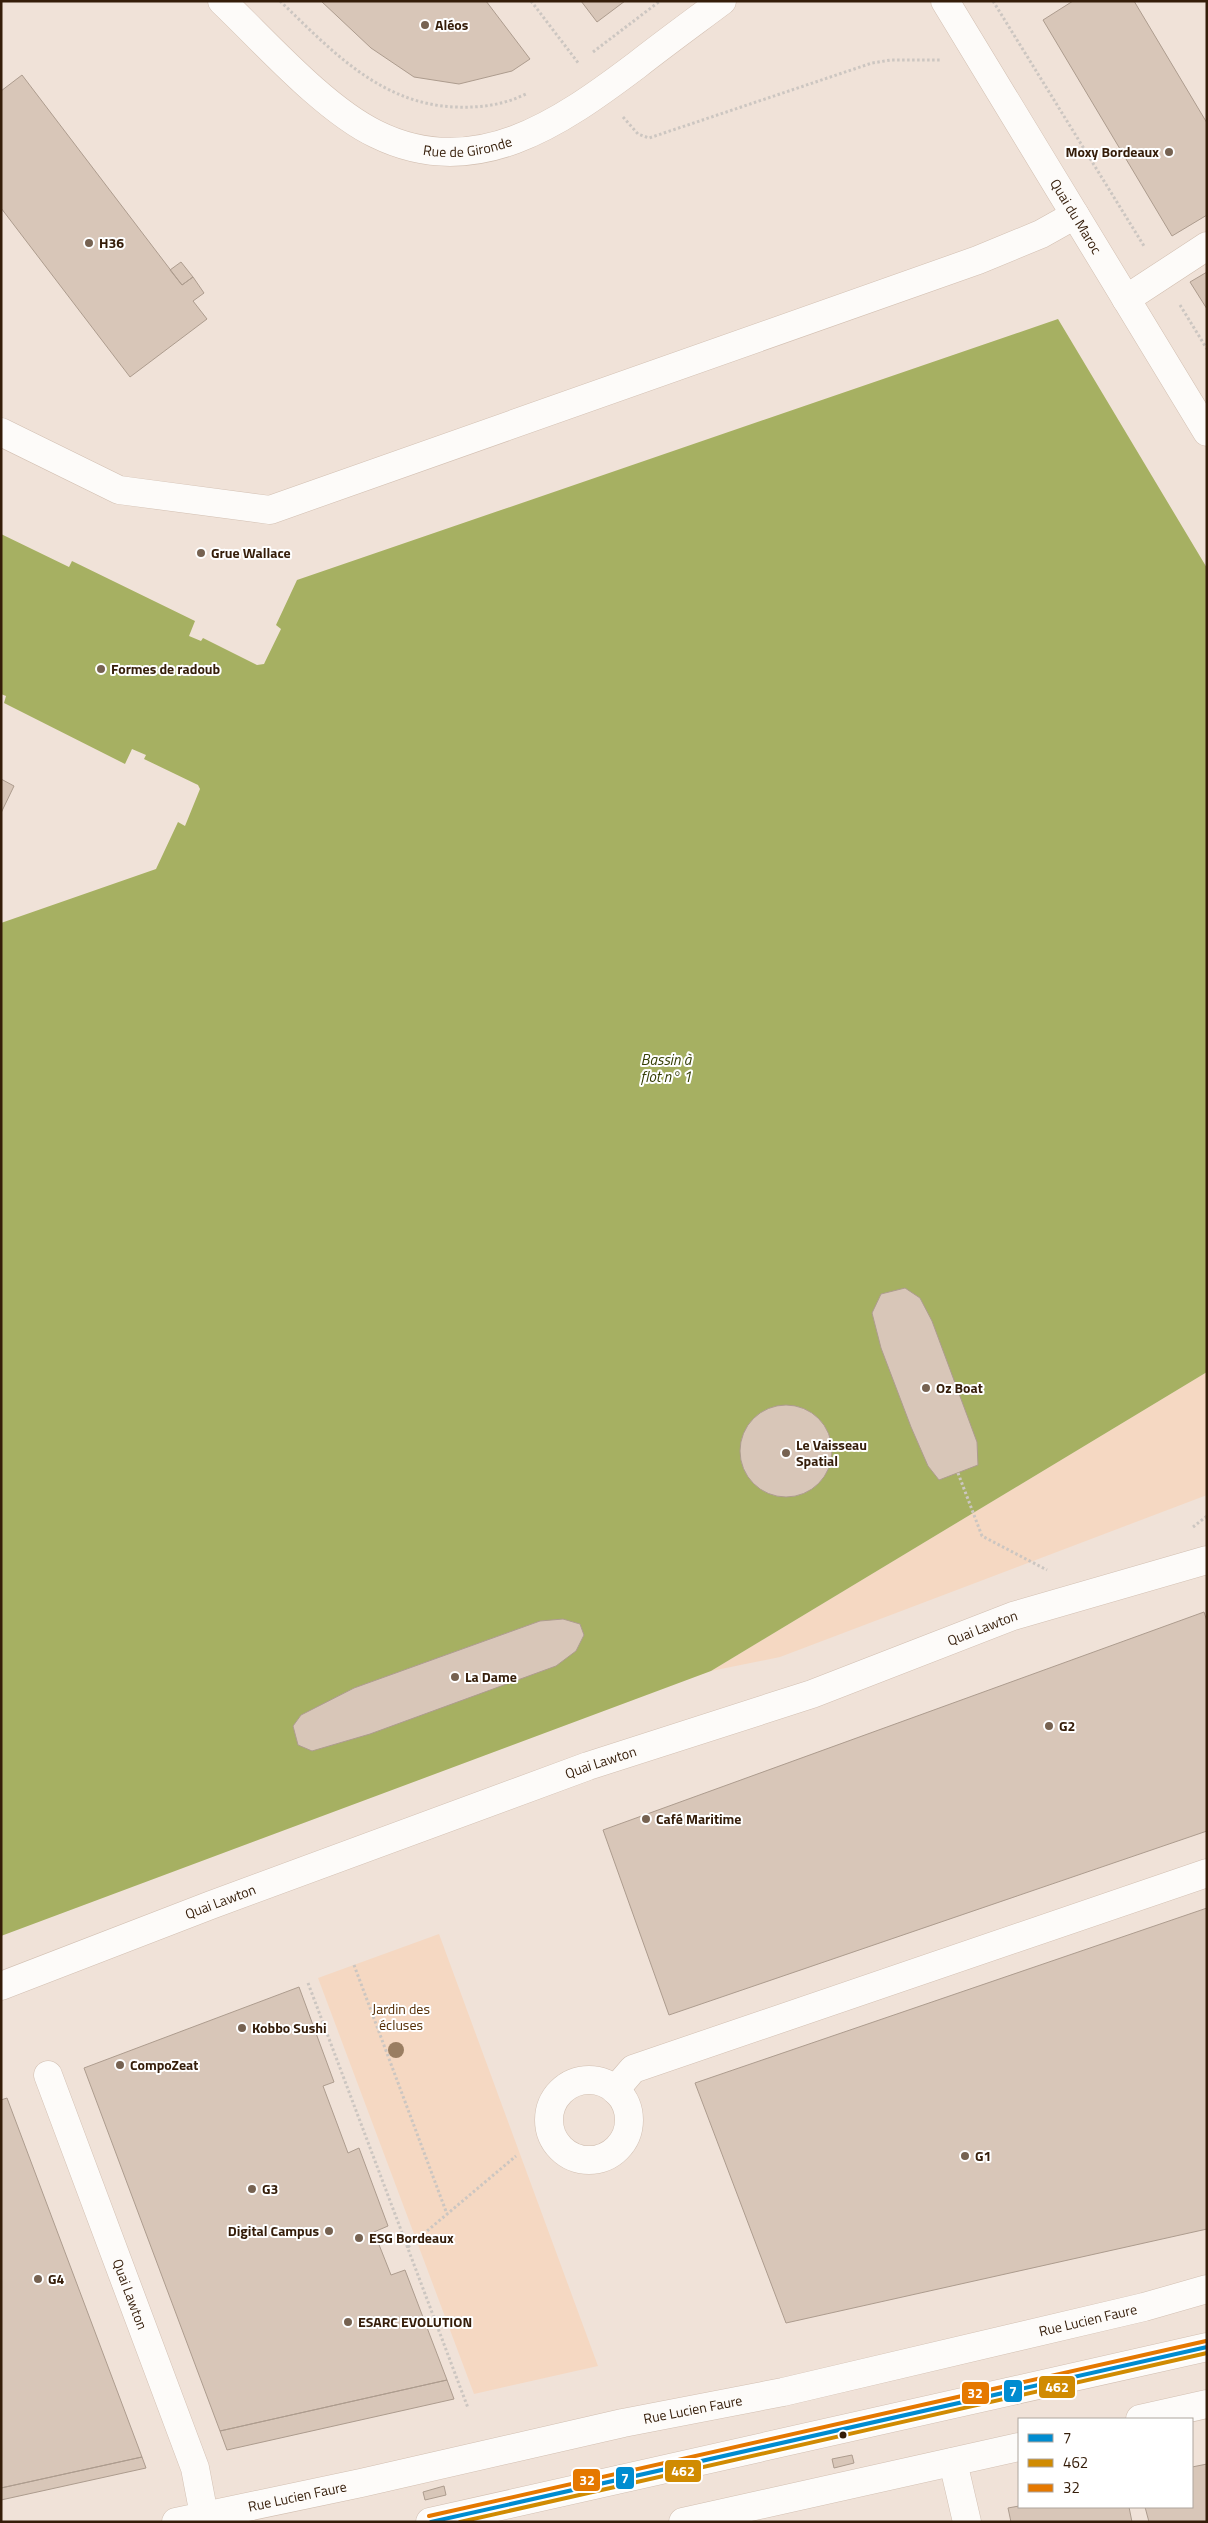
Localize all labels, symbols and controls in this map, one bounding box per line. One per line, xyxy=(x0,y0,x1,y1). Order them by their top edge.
place label: Aléos xyxy=(435,14,469,35)
marker: Aléos xyxy=(419,19,431,31)
street label: Rue de Gironde xyxy=(422,130,515,162)
place label: Moxy Bordeaux xyxy=(1066,141,1159,162)
marker: Moxy Bordeaux xyxy=(1163,146,1175,158)
street label: Quai du Maroc xyxy=(1045,174,1107,258)
place label: H36 xyxy=(99,232,124,253)
marker: H36 xyxy=(83,237,95,249)
place label: Grue Wallace xyxy=(211,542,291,563)
marker: Grue Wallace xyxy=(195,547,207,559)
place label: Formes de radoub xyxy=(111,658,221,679)
marker: Formes de radoub xyxy=(95,663,107,675)
water label: Bassin à flot n° 1 xyxy=(641,1048,693,1088)
place label: Oz Boat xyxy=(936,1377,983,1398)
marker: Oz Boat xyxy=(920,1382,932,1394)
place label: Le Vaisseau Spatial xyxy=(796,1434,867,1471)
marker: Le Vaisseau Spatial xyxy=(780,1447,792,1459)
street label: Quai Lawton xyxy=(944,1604,1020,1651)
place label: La Dame xyxy=(465,1666,517,1687)
marker: La Dame xyxy=(449,1671,461,1683)
place label: G2 xyxy=(1059,1715,1075,1736)
marker: G2 xyxy=(1043,1720,1055,1732)
street label: Quai Lawton xyxy=(562,1740,639,1784)
place label: Café Maritime xyxy=(656,1808,742,1829)
marker: Café Maritime xyxy=(640,1813,652,1825)
street label: Quai Lawton xyxy=(182,1878,259,1924)
park label: Jardin des écluses xyxy=(372,1998,430,2035)
place label: Kobbo Sushi xyxy=(252,2017,327,2038)
marker: Kobbo Sushi xyxy=(236,2022,248,2034)
place label: CompoZeat xyxy=(130,2054,198,2075)
marker: CompoZeat xyxy=(114,2059,126,2071)
place label: G1 xyxy=(975,2145,991,2166)
marker: G1 xyxy=(959,2150,971,2162)
place label: G3 xyxy=(262,2178,278,2199)
marker: G3 xyxy=(246,2183,258,2195)
place label: Digital Campus xyxy=(228,2220,319,2241)
marker: Digital Campus xyxy=(323,2225,335,2237)
place label: ESG Bordeaux xyxy=(369,2227,454,2248)
marker: ESG Bordeaux xyxy=(353,2232,365,2244)
street label: Quai Lawton xyxy=(108,2256,153,2332)
place label: G4 xyxy=(48,2268,65,2289)
marker: G4 xyxy=(32,2273,44,2285)
street label: Rue Lucien Faure xyxy=(1036,2298,1139,2341)
place label: ESARC EVOLUTION xyxy=(358,2311,472,2332)
marker: ESARC EVOLUTION xyxy=(342,2316,354,2328)
line badge: 462 xyxy=(1038,2375,1076,2399)
text: 462 xyxy=(1045,2376,1069,2397)
line badge: 7 xyxy=(1003,2379,1023,2403)
text: 7 xyxy=(1009,2380,1017,2401)
line badge: 32 xyxy=(961,2381,990,2405)
text: 32 xyxy=(967,2382,983,2403)
street label: Rue Lucien Faure xyxy=(642,2389,744,2429)
legend xyxy=(1018,2418,1193,2508)
text: 7 xyxy=(1063,2426,1071,2449)
unlabelled marker xyxy=(838,2430,848,2440)
text: 462 xyxy=(1063,2451,1088,2474)
line badge: 462 xyxy=(664,2459,702,2483)
text: 462 xyxy=(671,2460,695,2481)
line badge: 7 xyxy=(615,2466,635,2490)
text: 7 xyxy=(621,2467,629,2488)
line badge: 32 xyxy=(572,2468,601,2492)
text: 32 xyxy=(579,2469,595,2490)
street label: Rue Lucien Faure xyxy=(246,2475,348,2517)
text: 32 xyxy=(1063,2476,1080,2499)

